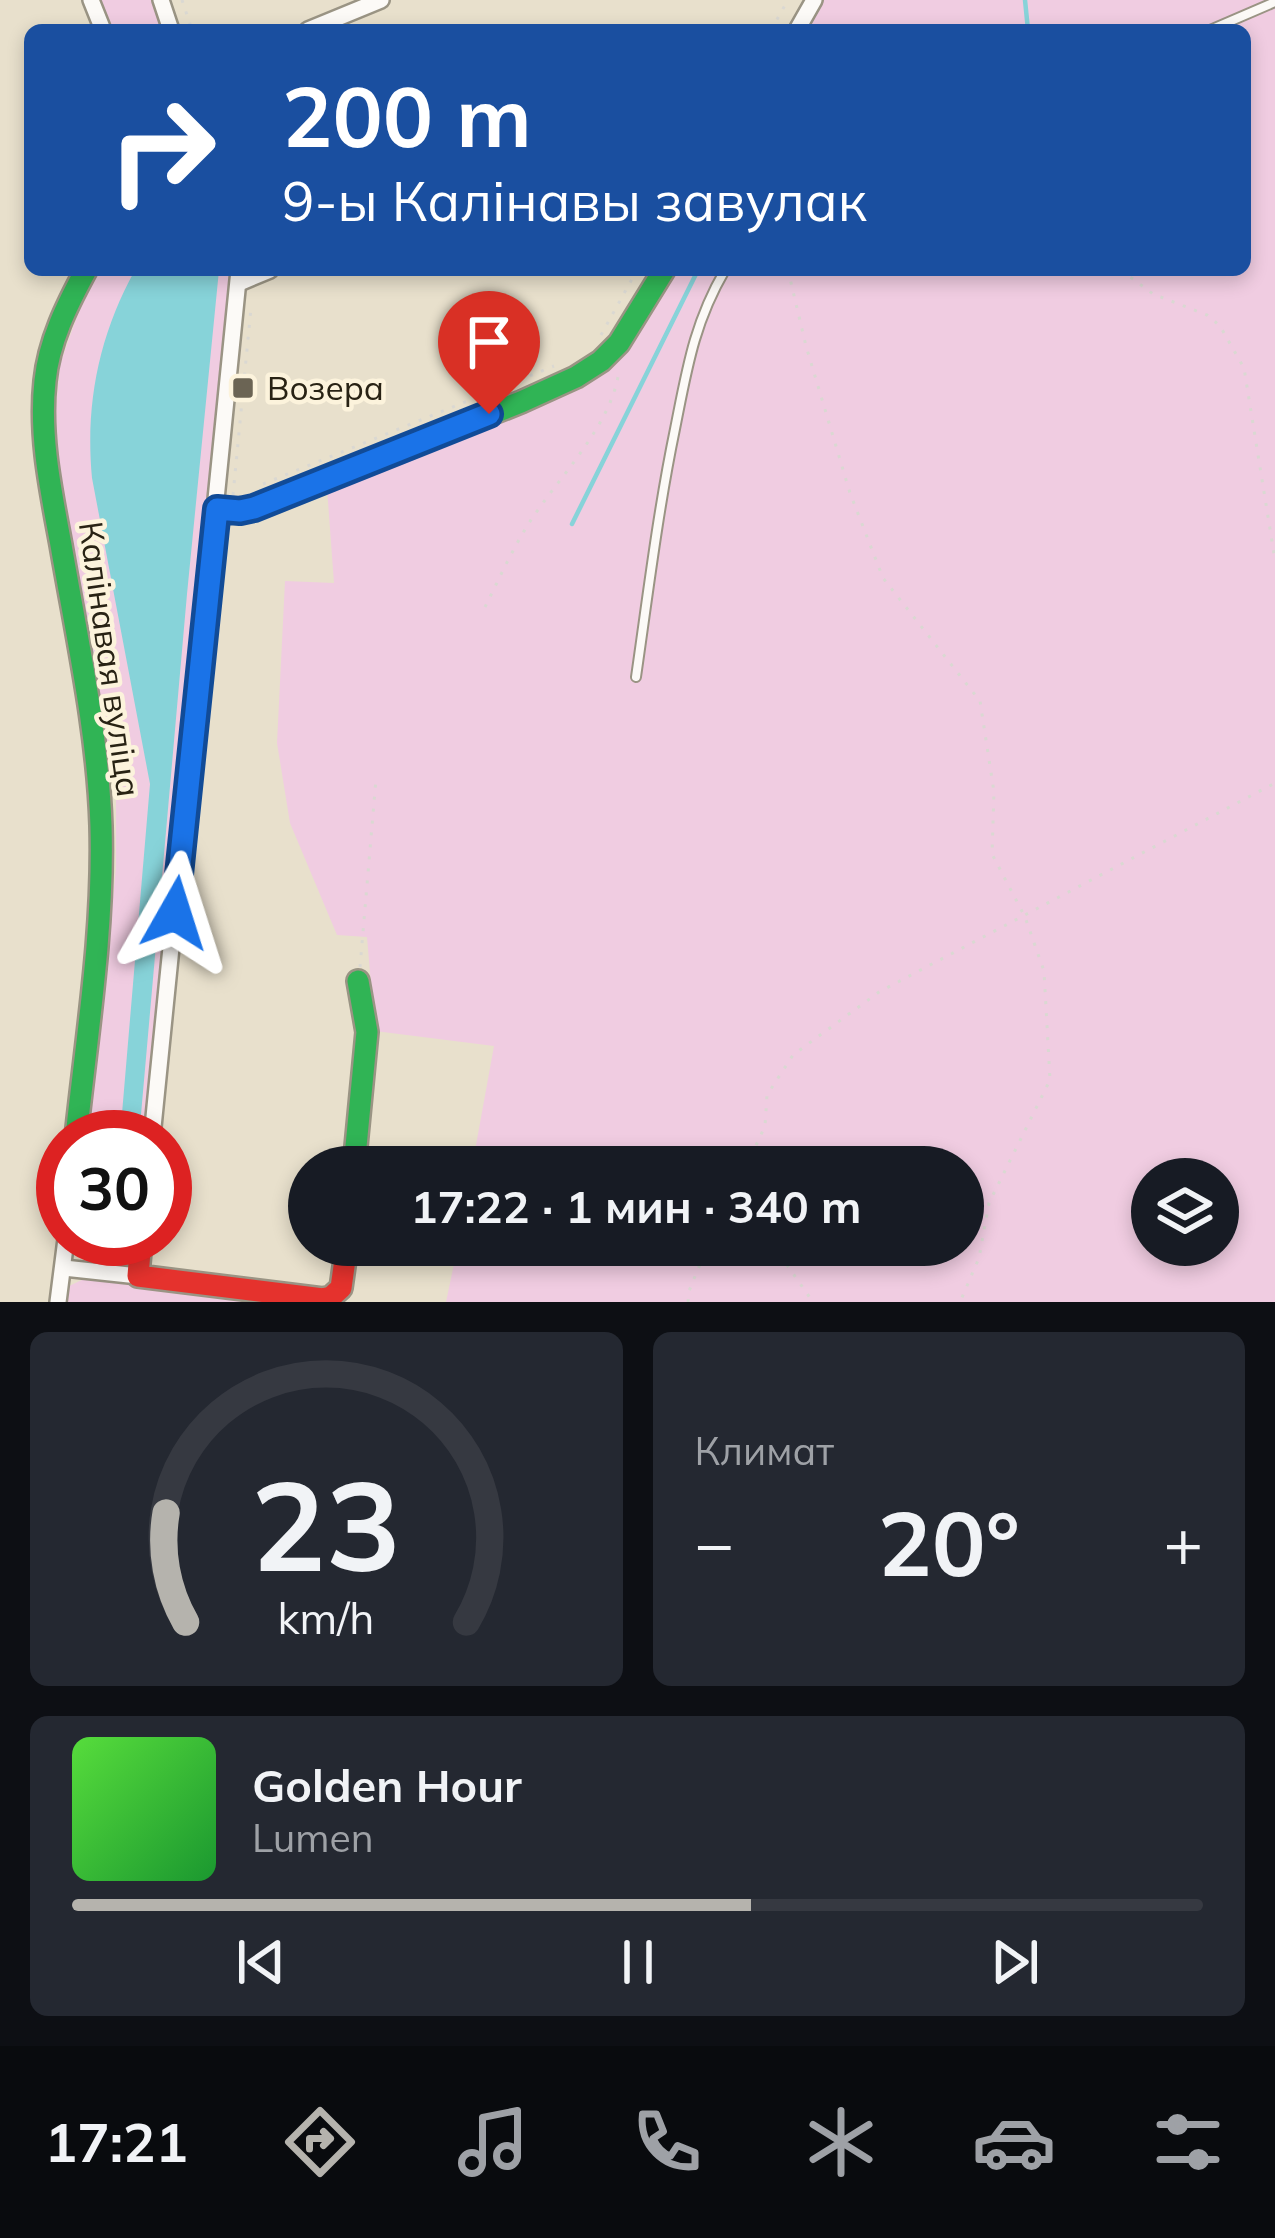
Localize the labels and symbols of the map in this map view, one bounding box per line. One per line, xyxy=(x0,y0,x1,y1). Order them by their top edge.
pin xyxy=(438,291,540,414)
place label: Возера xyxy=(267,367,384,408)
marker: Возера xyxy=(230,375,256,401)
street label: Калінавая вуліца xyxy=(71,519,150,799)
position arrow xyxy=(112,850,238,976)
speed limit sign: 30 xyxy=(36,1110,192,1266)

